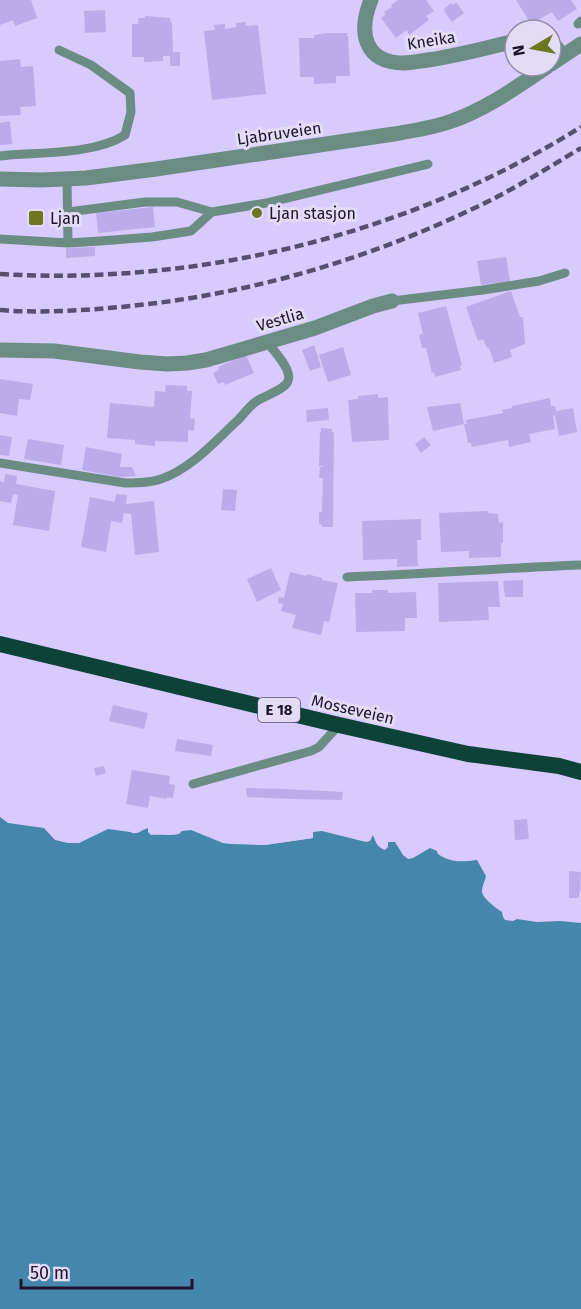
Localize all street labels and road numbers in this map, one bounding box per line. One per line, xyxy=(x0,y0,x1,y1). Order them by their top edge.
street label: Kneika xyxy=(406,27,457,54)
street label: Ljabruveien xyxy=(236,118,323,149)
street label: Vestlia xyxy=(254,304,306,335)
street label: Mosseveien xyxy=(310,691,396,728)
road number: E 18 xyxy=(258,698,300,722)

